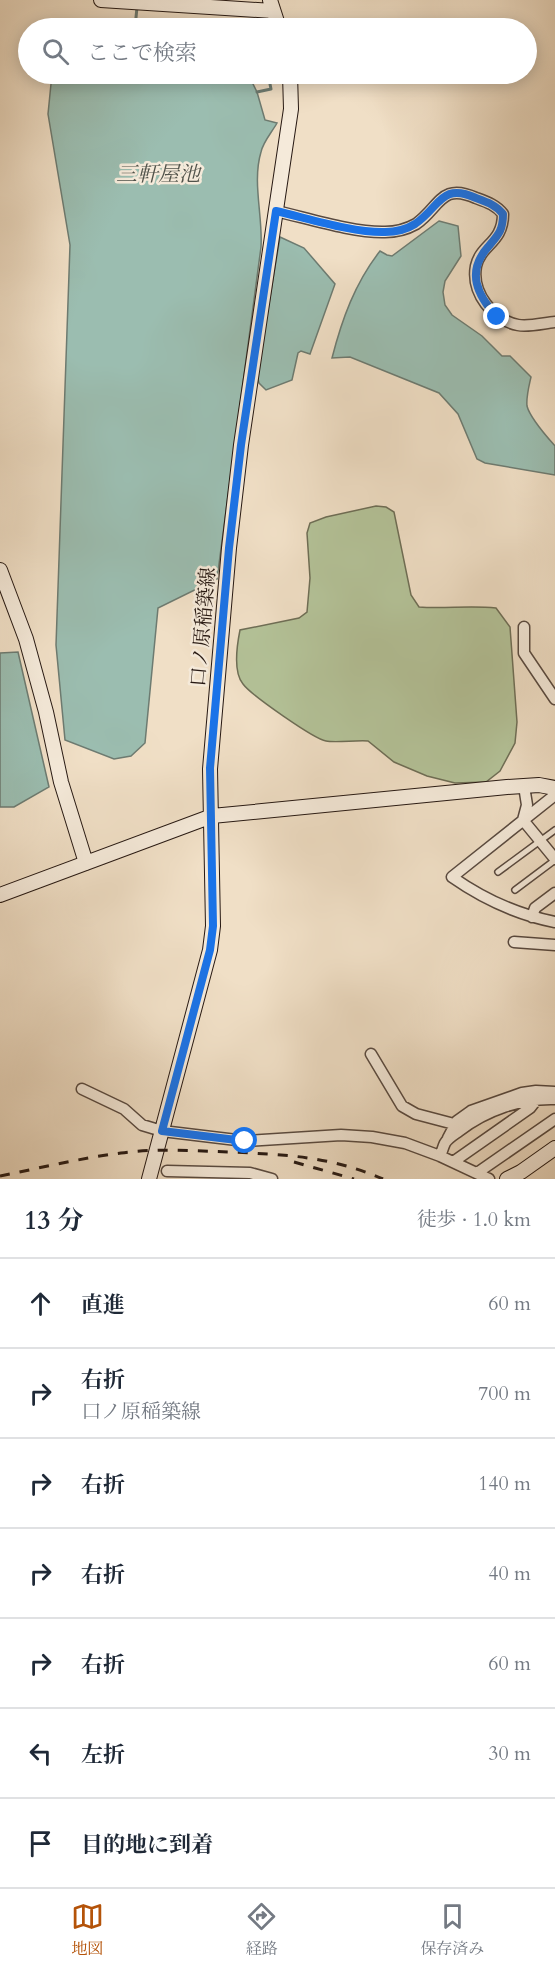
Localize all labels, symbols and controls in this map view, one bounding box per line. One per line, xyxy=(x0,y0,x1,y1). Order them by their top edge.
search box xyxy=(18,18,537,84)
icon: search xyxy=(39,35,72,68)
text: ここで検索 xyxy=(87,38,197,68)
water label: 三軒屋池 xyxy=(116,160,202,189)
route end xyxy=(483,303,509,329)
street label: 口ノ原稲築線 xyxy=(184,566,222,688)
route start xyxy=(231,1127,257,1153)
text: 13 分 xyxy=(24,1203,84,1238)
text: 徒歩 · 1.0 km xyxy=(417,1206,531,1233)
icon: ahead xyxy=(24,1287,57,1320)
text: 直進 xyxy=(81,1290,125,1320)
text: 60 m xyxy=(488,1290,531,1317)
text: 右折 xyxy=(81,1365,125,1395)
icon: right xyxy=(24,1377,57,1410)
text: 700 m xyxy=(478,1380,531,1407)
text: 口ノ原稲築線 xyxy=(81,1398,201,1425)
icon: right xyxy=(24,1467,57,1500)
text: 右折 xyxy=(81,1470,125,1500)
text: 140 m xyxy=(478,1470,531,1497)
icon: right xyxy=(24,1557,57,1590)
text: 右折 xyxy=(81,1560,125,1590)
text: 40 m xyxy=(488,1560,531,1587)
icon: right xyxy=(24,1647,57,1680)
text: 右折 xyxy=(81,1650,125,1680)
text: 60 m xyxy=(488,1650,531,1677)
icon: left xyxy=(24,1737,57,1770)
text: 左折 xyxy=(81,1740,125,1770)
text: 30 m xyxy=(488,1740,531,1767)
icon: arrive xyxy=(24,1827,57,1860)
text: 目的地に到着 xyxy=(81,1830,213,1860)
tab: 地図 xyxy=(71,1900,104,1960)
tab: 経路 xyxy=(245,1900,278,1960)
tab: 保存済み xyxy=(420,1900,484,1960)

